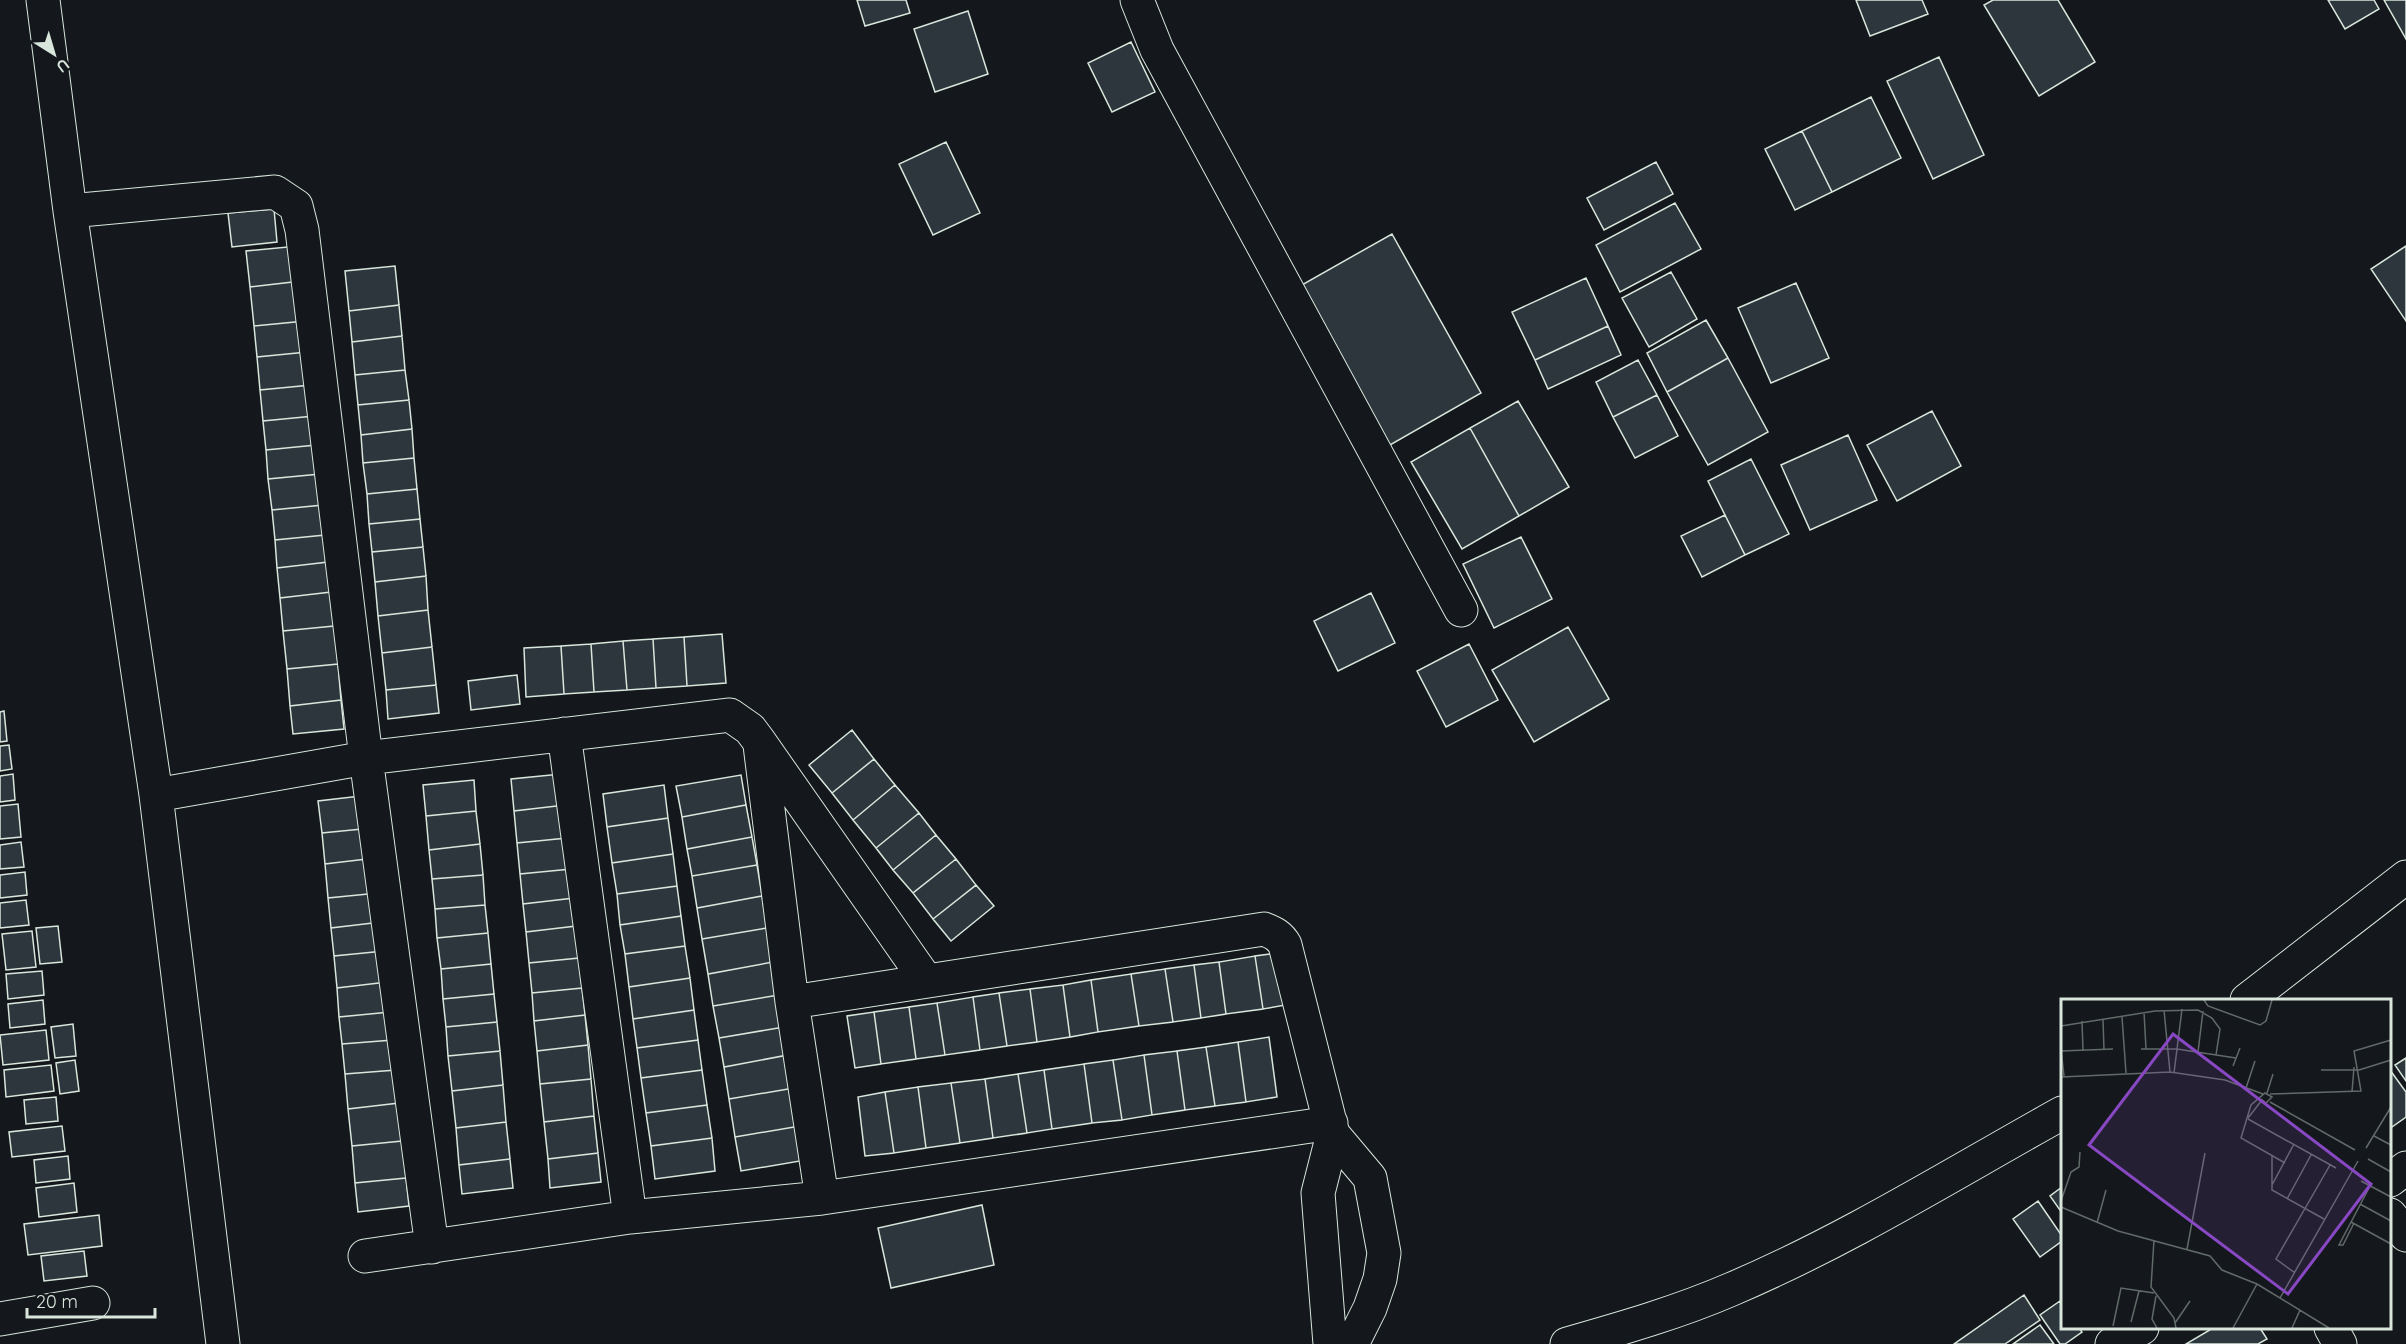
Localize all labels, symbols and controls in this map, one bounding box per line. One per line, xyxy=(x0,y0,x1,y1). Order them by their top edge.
north arrow xyxy=(24,24,84,84)
text: U xyxy=(53,55,74,77)
inset map xyxy=(2061,999,2391,1329)
scale bar xyxy=(27,1281,154,1319)
text: 20 m xyxy=(36,1290,78,1313)

